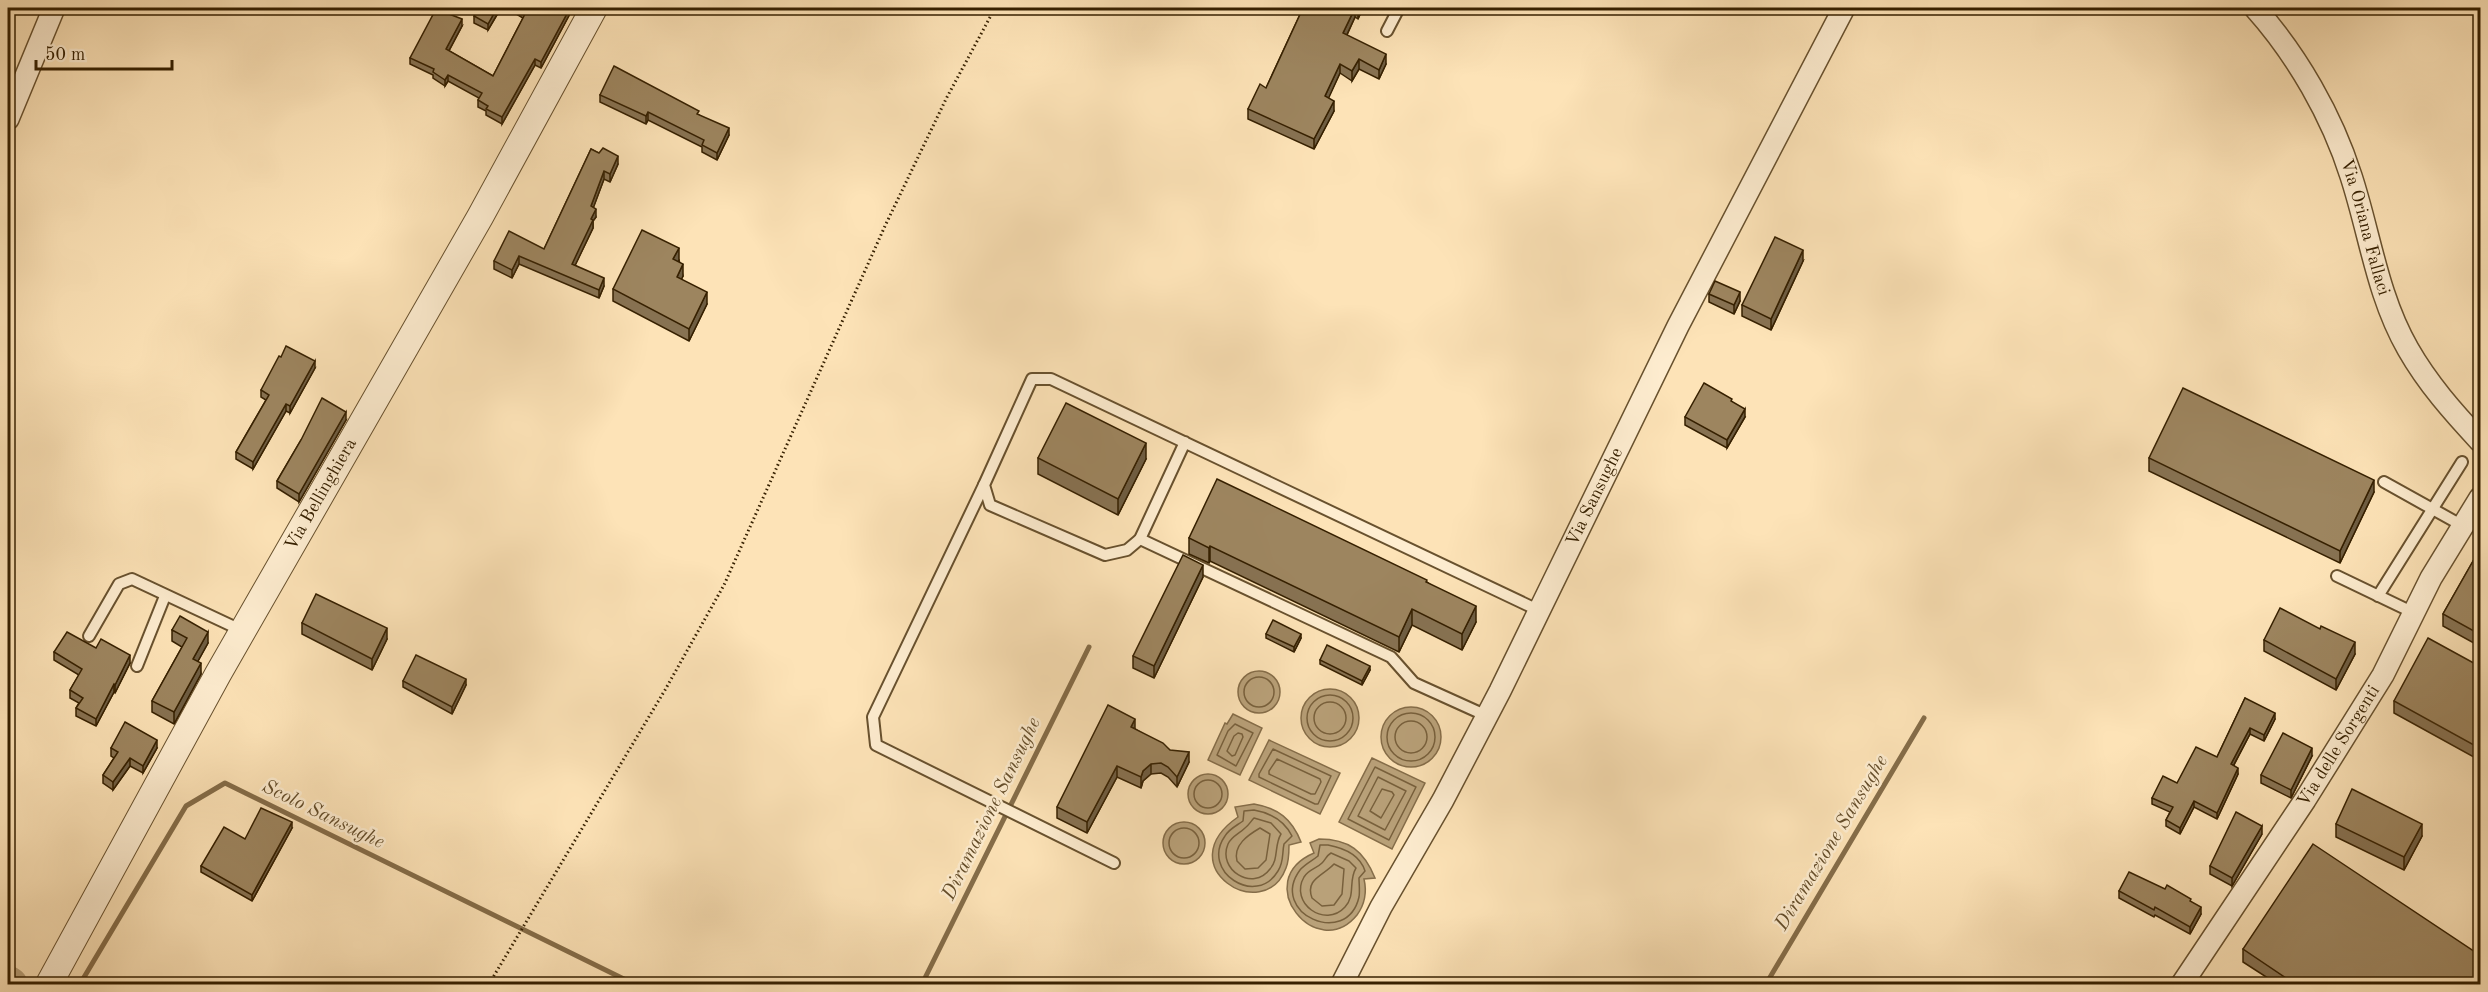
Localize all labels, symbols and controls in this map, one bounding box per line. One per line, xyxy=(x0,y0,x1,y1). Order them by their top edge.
scale bar xyxy=(36,33,172,71)
text: 50 m xyxy=(45,46,85,64)
street label: Via Oriana Fallaci xyxy=(2337,157,2393,298)
street label: Via Bellinghiera xyxy=(282,435,360,554)
street label: Via Sansughe xyxy=(1563,445,1626,549)
street label: Via delle Sorgenti xyxy=(2294,682,2383,810)
water label: Diramazione Sansughe xyxy=(939,715,1045,904)
water label: Diramazione Sansughe xyxy=(1771,752,1892,935)
water label: Scolo Sansughe xyxy=(259,777,387,853)

